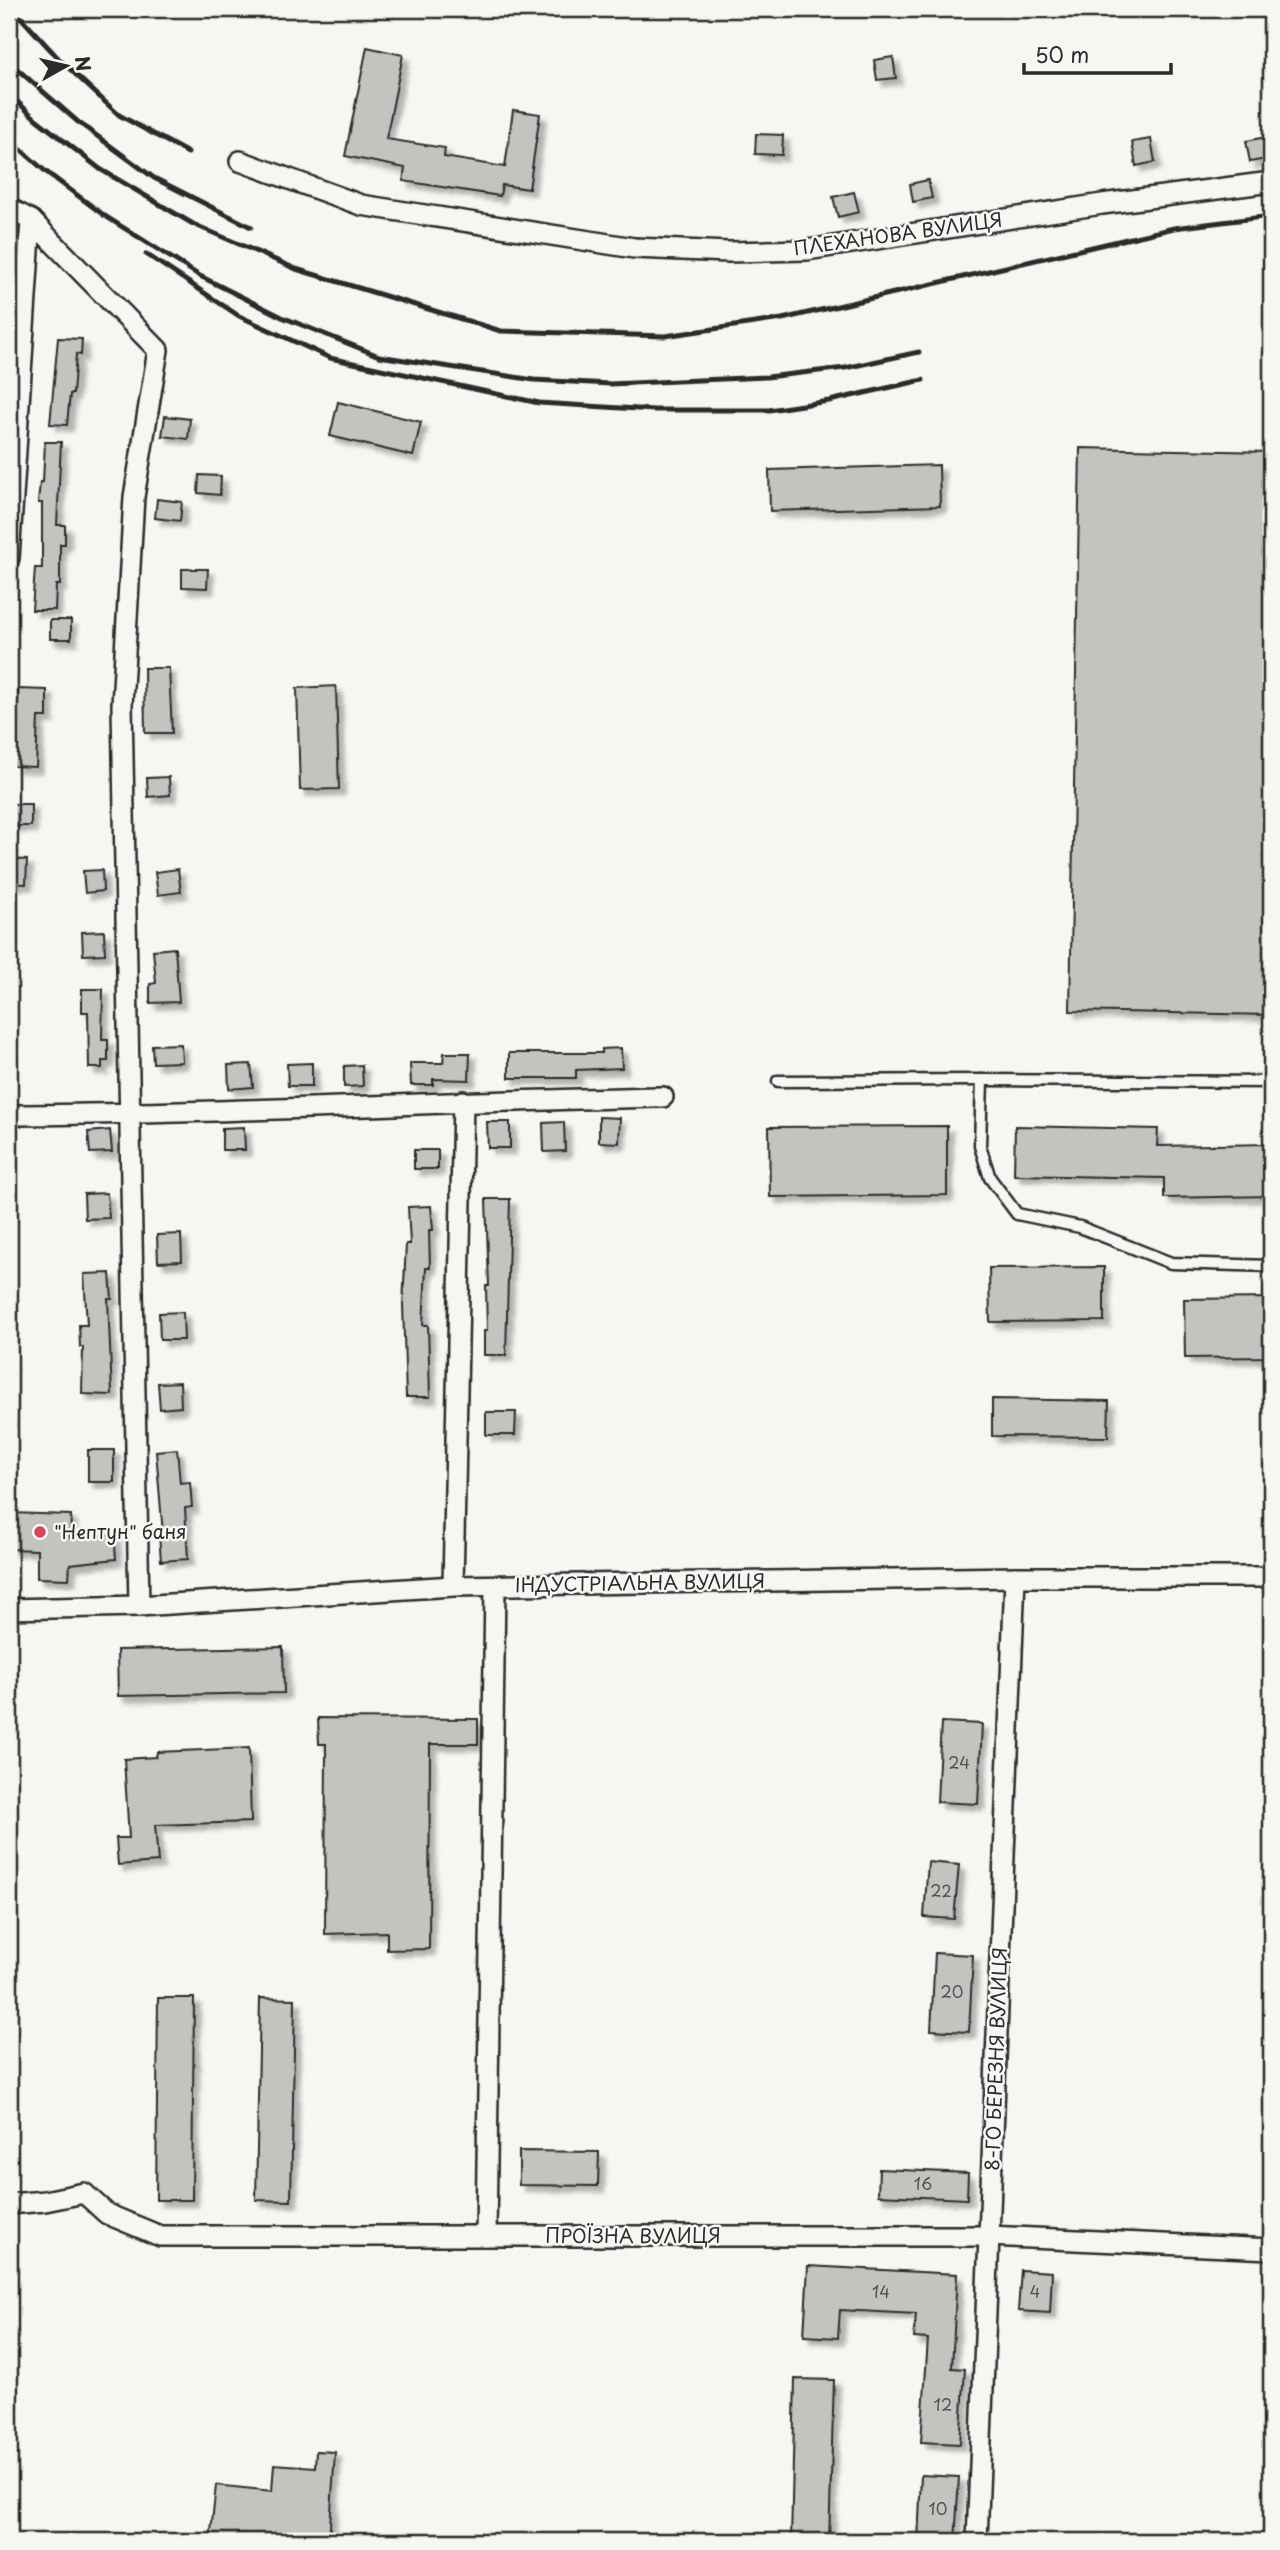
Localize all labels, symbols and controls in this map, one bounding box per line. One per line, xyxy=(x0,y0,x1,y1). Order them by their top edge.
north arrow xyxy=(32,32,102,102)
scale bar xyxy=(1024,32,1172,76)
text: 50 m xyxy=(1035,38,1089,70)
text: N xyxy=(69,54,99,73)
street label: ПЛЕХАНОВА ВУЛИЦЯ xyxy=(792,204,1004,262)
place label: "Нептун" баня xyxy=(54,1517,187,1545)
marker: "Нептун" баня xyxy=(32,1524,48,1540)
street label: ІНДУСТРІАЛЬНА ВУЛИЦЯ xyxy=(515,1566,765,1598)
house number: 24 xyxy=(948,1750,970,1774)
house number: 22 xyxy=(930,1878,952,1902)
street label: 8-ГО БЕРЕЗНЯ ВУЛИЦЯ xyxy=(977,1947,1013,2171)
house number: 20 xyxy=(941,1979,963,2003)
house number: 16 xyxy=(914,2171,932,2195)
street label: ПРОЇЗНА ВУЛИЦЯ xyxy=(545,2221,721,2249)
house number: 14 xyxy=(872,2279,890,2303)
house number: 4 xyxy=(1030,2279,1040,2303)
house number: 12 xyxy=(934,2392,952,2416)
house number: 10 xyxy=(929,2496,947,2520)

